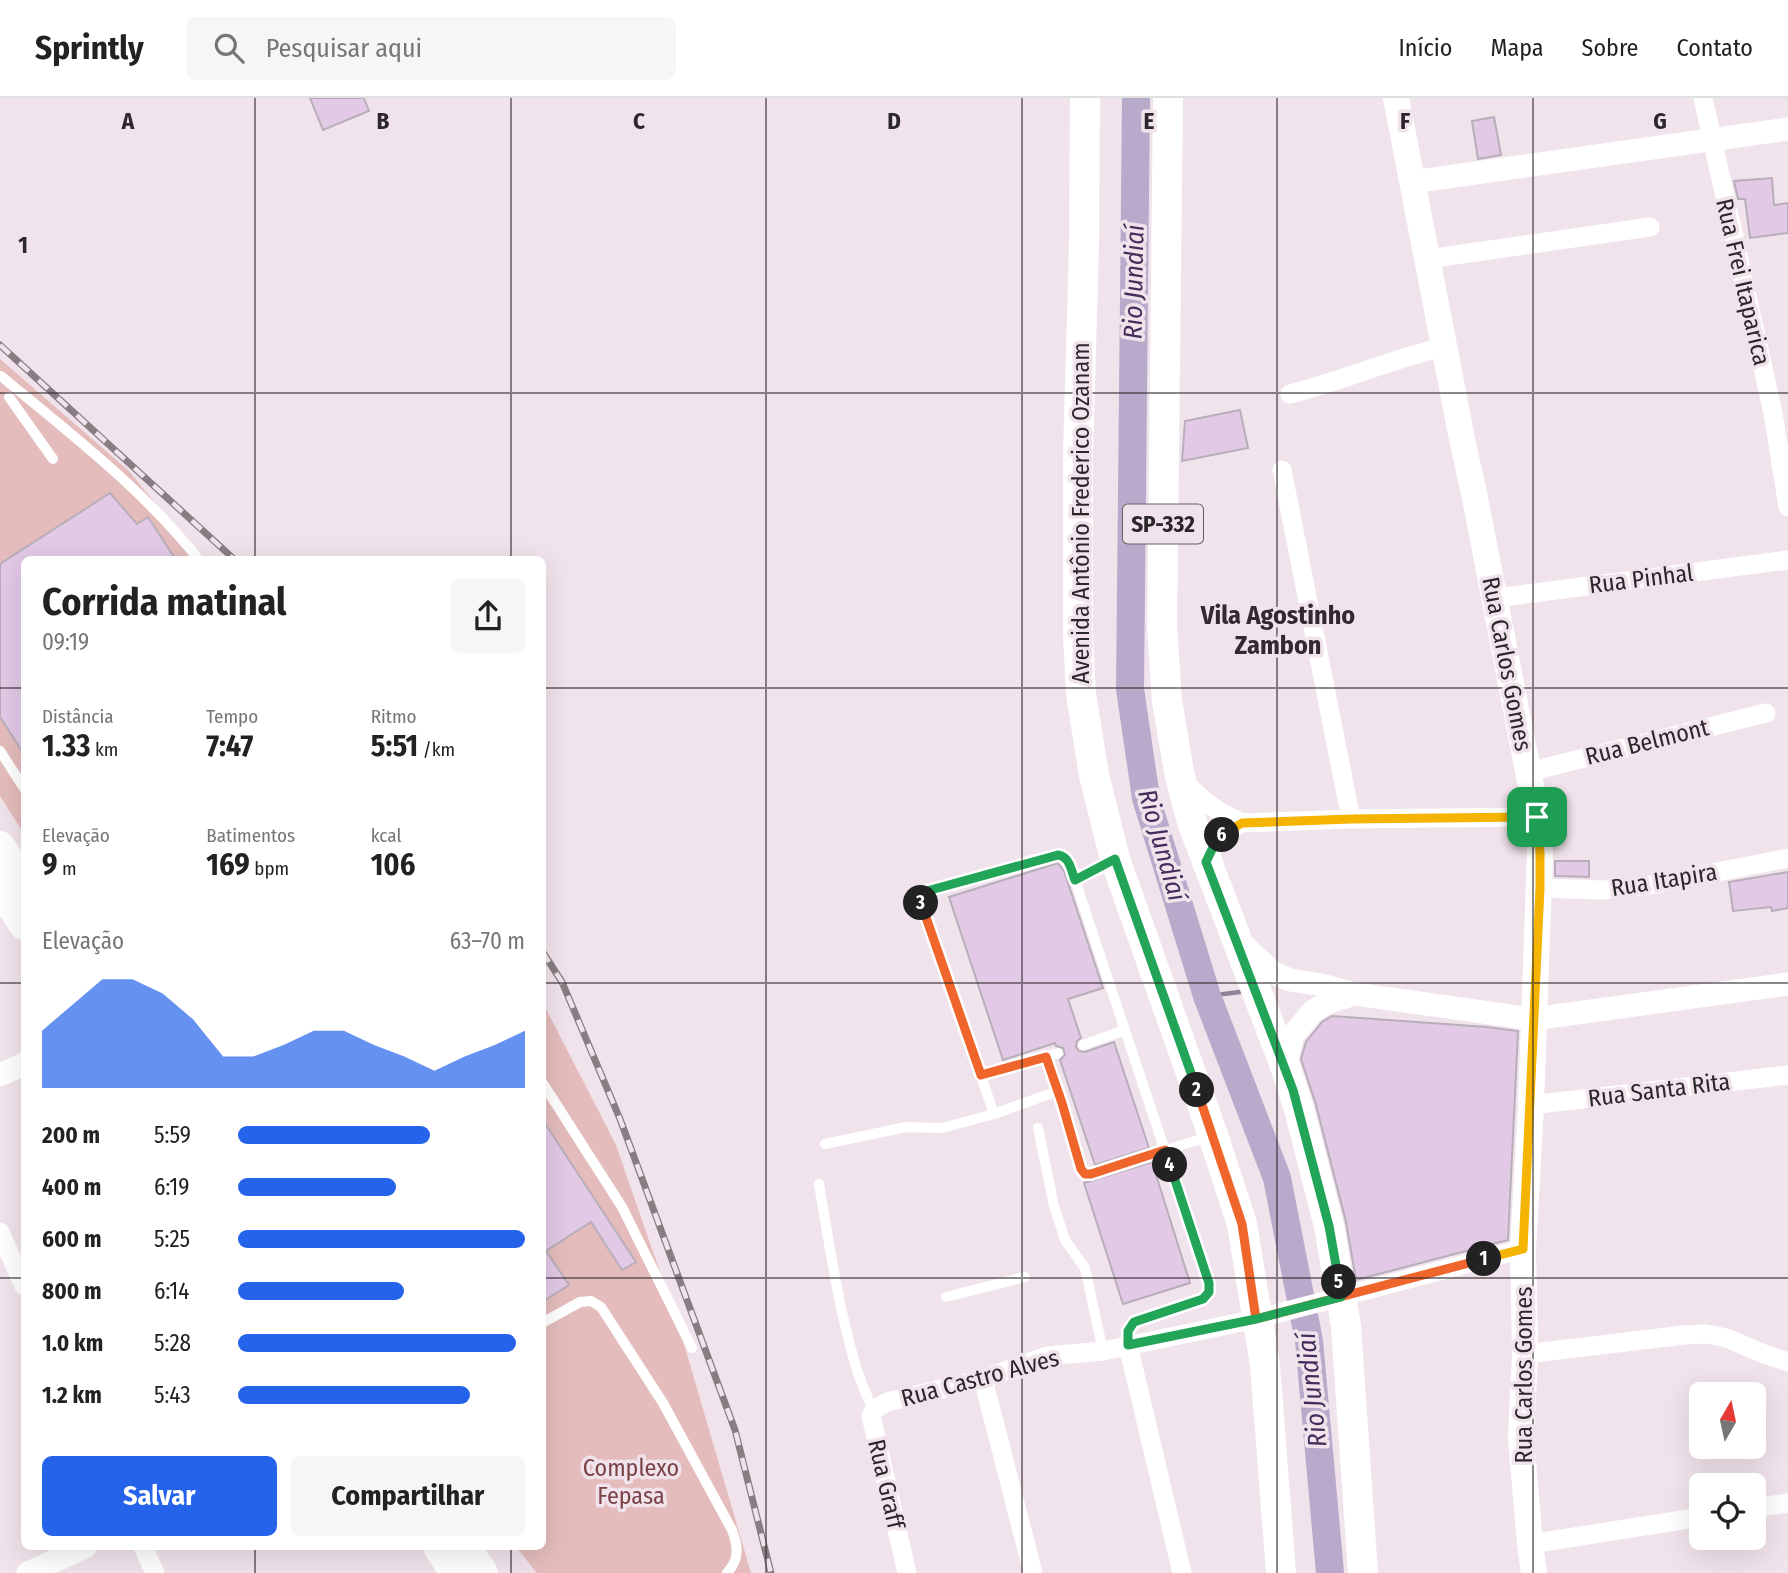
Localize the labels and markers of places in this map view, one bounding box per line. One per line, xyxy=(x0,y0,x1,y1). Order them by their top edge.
pin xyxy=(1507,787,1567,847)
pin: 6 xyxy=(1204,818,1240,852)
pin: 3 xyxy=(904,886,939,920)
pin: 2 xyxy=(1180,1072,1214,1108)
pin: 4 xyxy=(1152,1148,1188,1182)
pin: 1 xyxy=(1466,1242,1502,1276)
pin: 5 xyxy=(1322,1264,1356,1300)

